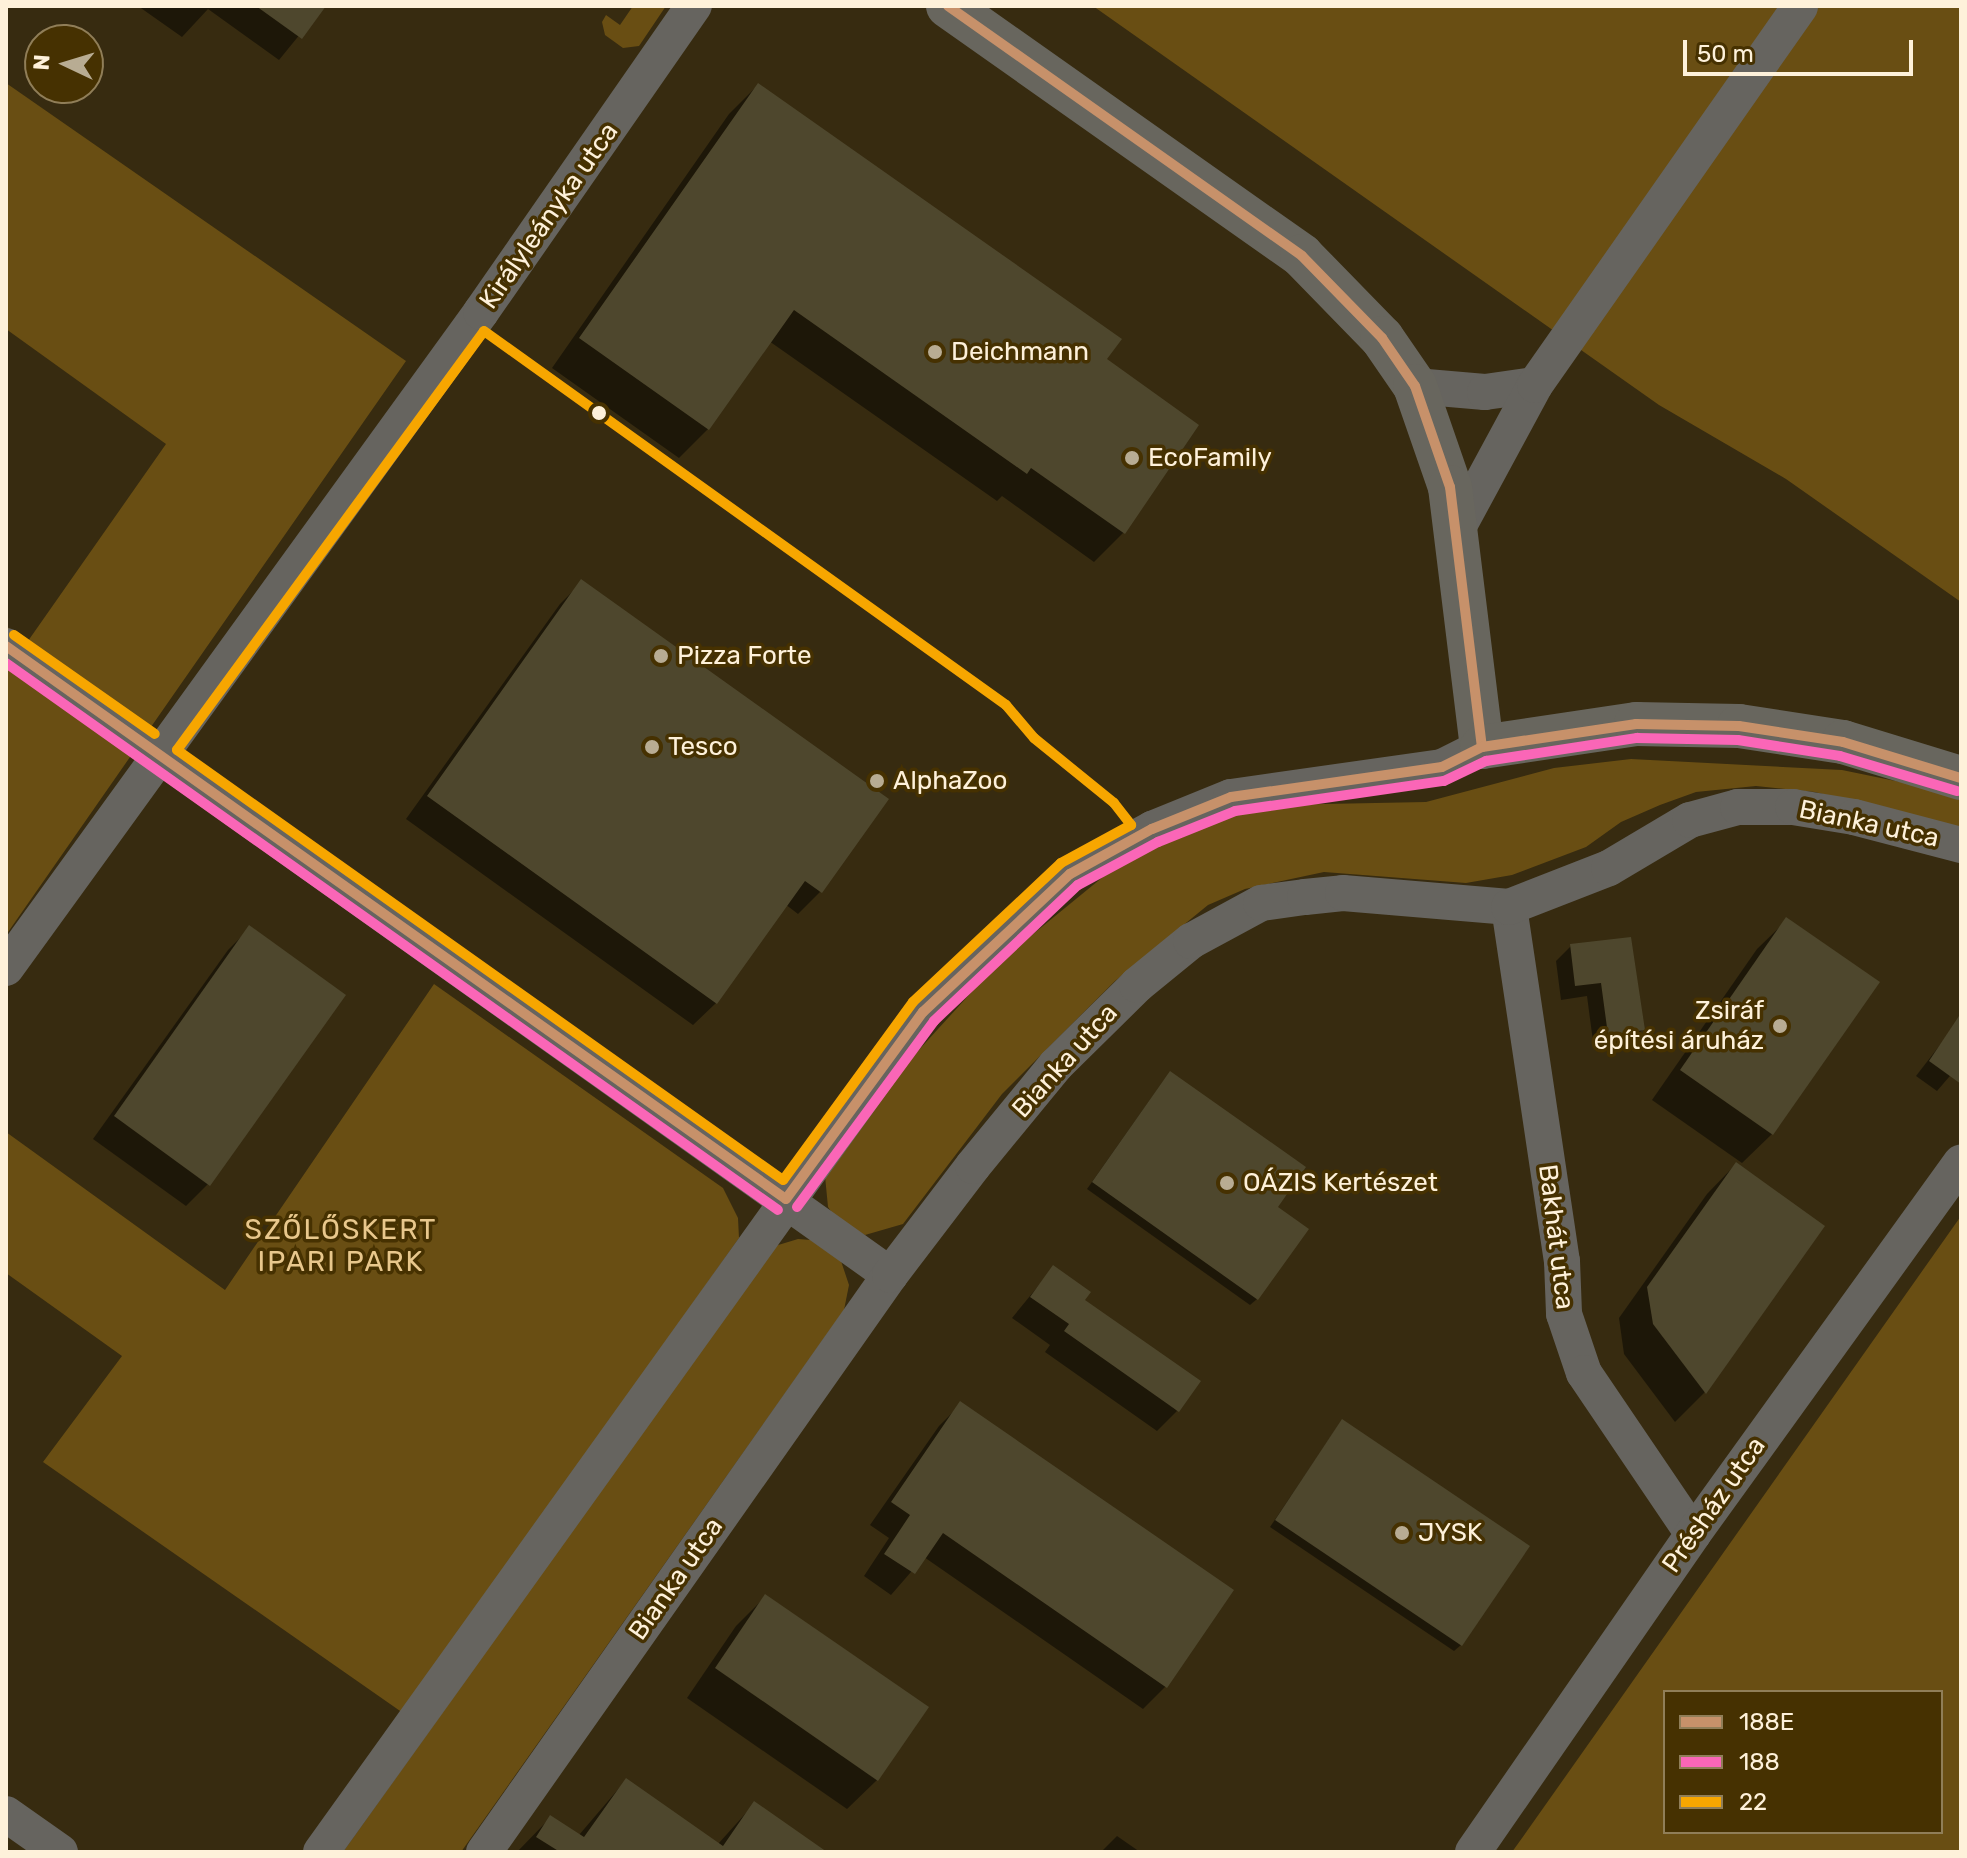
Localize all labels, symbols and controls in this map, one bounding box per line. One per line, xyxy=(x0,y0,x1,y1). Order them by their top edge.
north arrow xyxy=(24,24,104,104)
scale bar xyxy=(1687,24,1917,74)
text: 50 m xyxy=(1697,40,1754,68)
text: N xyxy=(28,54,56,71)
street label: Királyleányka utca xyxy=(473,117,625,315)
place label: Deichmann xyxy=(951,336,1089,368)
marker: Deichmann xyxy=(926,343,944,361)
unlabelled marker xyxy=(591,405,607,421)
place label: EcoFamily xyxy=(1148,442,1272,474)
marker: EcoFamily xyxy=(1123,449,1141,467)
place label: Pizza Forte xyxy=(677,640,812,672)
marker: Pizza Forte xyxy=(652,647,670,665)
place label: Tesco xyxy=(668,731,738,763)
marker: Tesco xyxy=(643,738,661,756)
place label: AlphaZoo xyxy=(893,765,1007,797)
marker: AlphaZoo xyxy=(868,772,886,790)
street label: Bianka utca xyxy=(1796,794,1942,854)
place label: Zsiráf építési áruház xyxy=(1594,995,1764,1056)
street label: Bianka utca xyxy=(1006,998,1124,1124)
marker: Zsiráf építési áruház xyxy=(1771,1017,1789,1035)
street label: Bakhát utca xyxy=(1532,1163,1580,1311)
place label: OÁZIS Kertészet xyxy=(1243,1167,1438,1199)
marker: OÁZIS Kertészet xyxy=(1218,1174,1236,1192)
district label: SZŐLŐSKERT IPARI PARK xyxy=(245,1213,437,1279)
street label: Présház utca xyxy=(1656,1431,1772,1579)
street label: Bianka utca xyxy=(622,1512,730,1646)
place label: JYSK xyxy=(1418,1517,1482,1549)
marker: JYSK xyxy=(1393,1524,1411,1542)
legend xyxy=(1663,1690,1943,1834)
text: 188E xyxy=(1739,1708,1794,1736)
text: 188 xyxy=(1739,1748,1780,1776)
text: 22 xyxy=(1739,1788,1767,1816)

